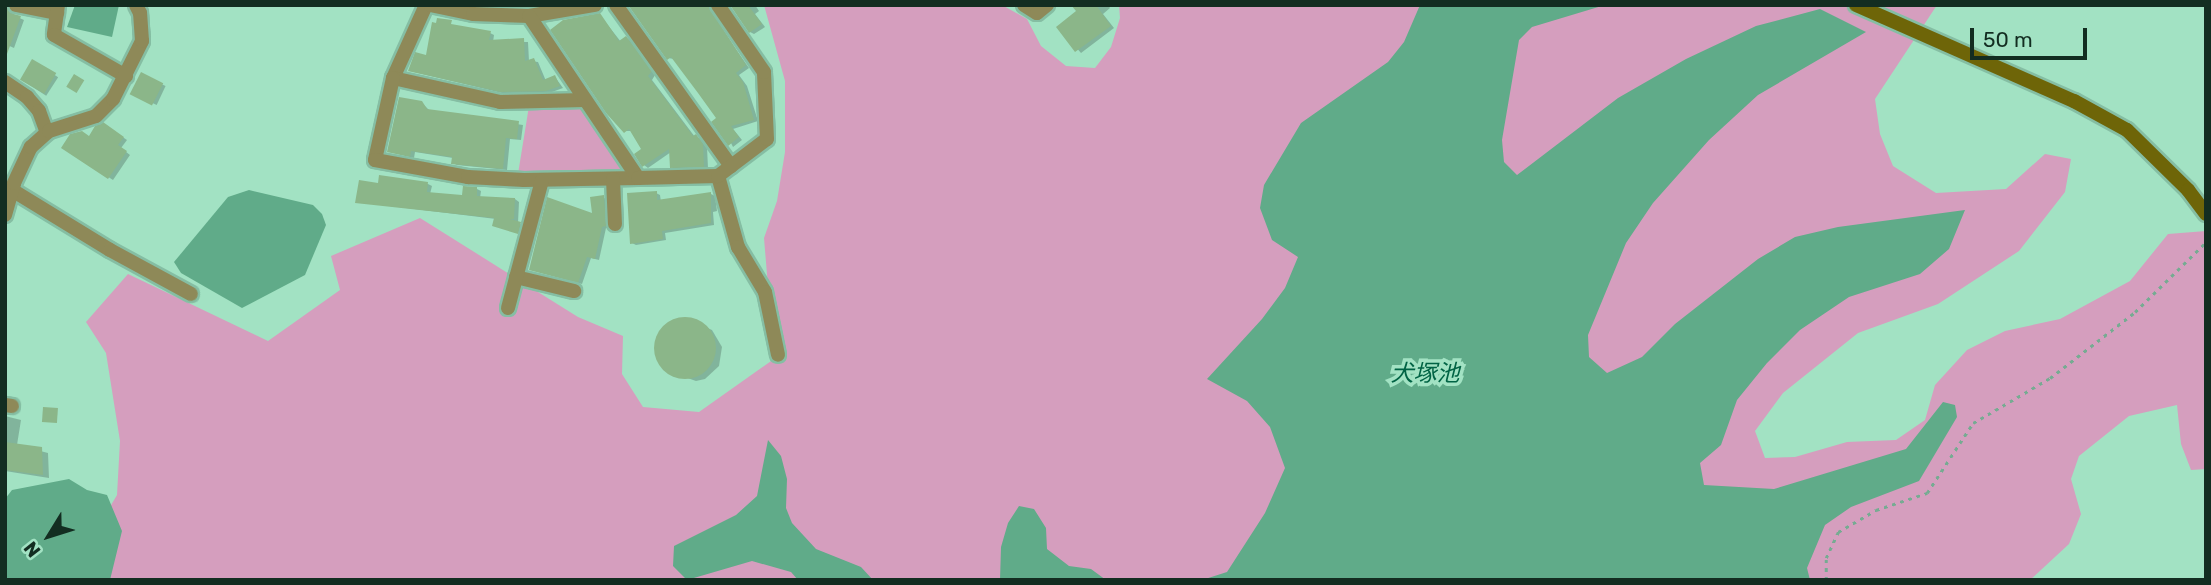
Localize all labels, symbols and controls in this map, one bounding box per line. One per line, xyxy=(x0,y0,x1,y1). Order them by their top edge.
scale bar xyxy=(1973,14,2090,58)
text: 50 m xyxy=(1983,27,2033,52)
water label: 犬塚池 xyxy=(1391,359,1459,387)
north arrow xyxy=(14,501,84,571)
text: N xyxy=(19,537,45,562)

